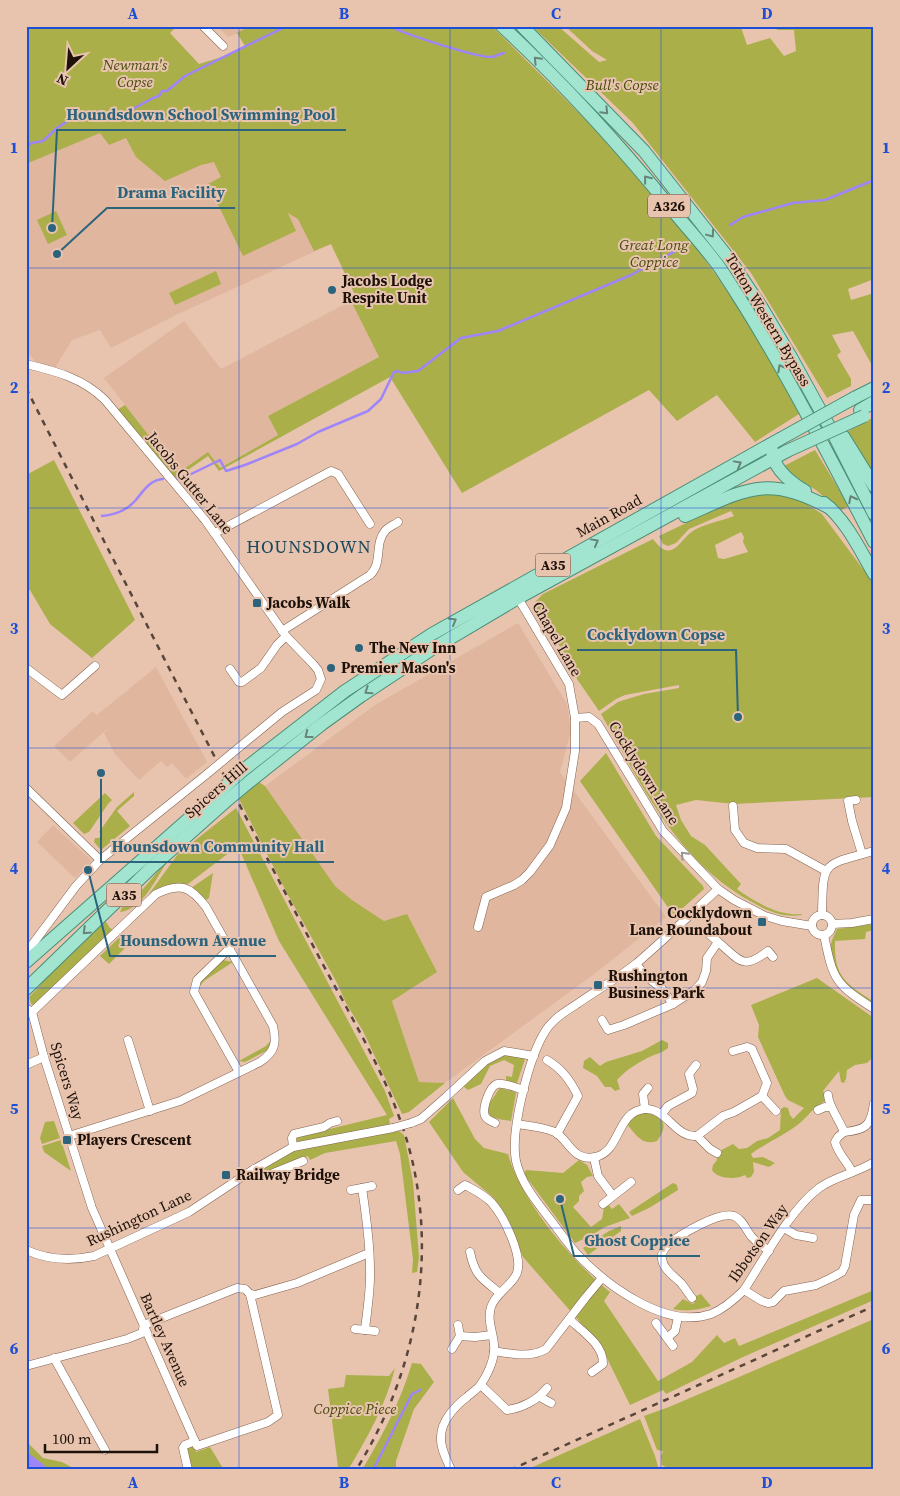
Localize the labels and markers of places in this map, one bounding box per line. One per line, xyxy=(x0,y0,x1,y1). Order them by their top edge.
callout: Houndsdown School Swimming Pool xyxy=(57,99,346,130)
callout: Drama Facility xyxy=(107,177,235,208)
place label: Jacobs Lodge Respite Unit xyxy=(341,270,432,308)
marker: Jacobs Lodge Respite Unit xyxy=(326,284,338,296)
place label: Jacobs Walk xyxy=(266,592,350,613)
marker: Jacobs Walk xyxy=(251,597,263,609)
callout: Cocklydown Copse xyxy=(577,619,736,650)
place label: The New Inn xyxy=(369,637,456,658)
marker: The New Inn xyxy=(353,642,365,654)
place label: Premier Mason's xyxy=(341,657,456,678)
marker: Premier Mason's xyxy=(325,662,337,674)
callout: Hounsdown Community Hall xyxy=(101,831,334,862)
place label: Cocklydown Lane Roundabout xyxy=(629,902,753,940)
marker: Cocklydown Lane Roundabout xyxy=(756,916,768,928)
callout: Hounsdown Avenue xyxy=(110,925,276,956)
place label: Rushington Business Park xyxy=(608,965,705,1003)
marker: Rushington Business Park xyxy=(592,979,604,991)
place label: Players Crescent xyxy=(77,1129,192,1150)
marker: Players Crescent xyxy=(61,1134,73,1146)
place label: Railway Bridge xyxy=(236,1164,340,1185)
marker: Railway Bridge xyxy=(220,1169,232,1181)
callout: Ghost Coppice xyxy=(574,1225,700,1256)

